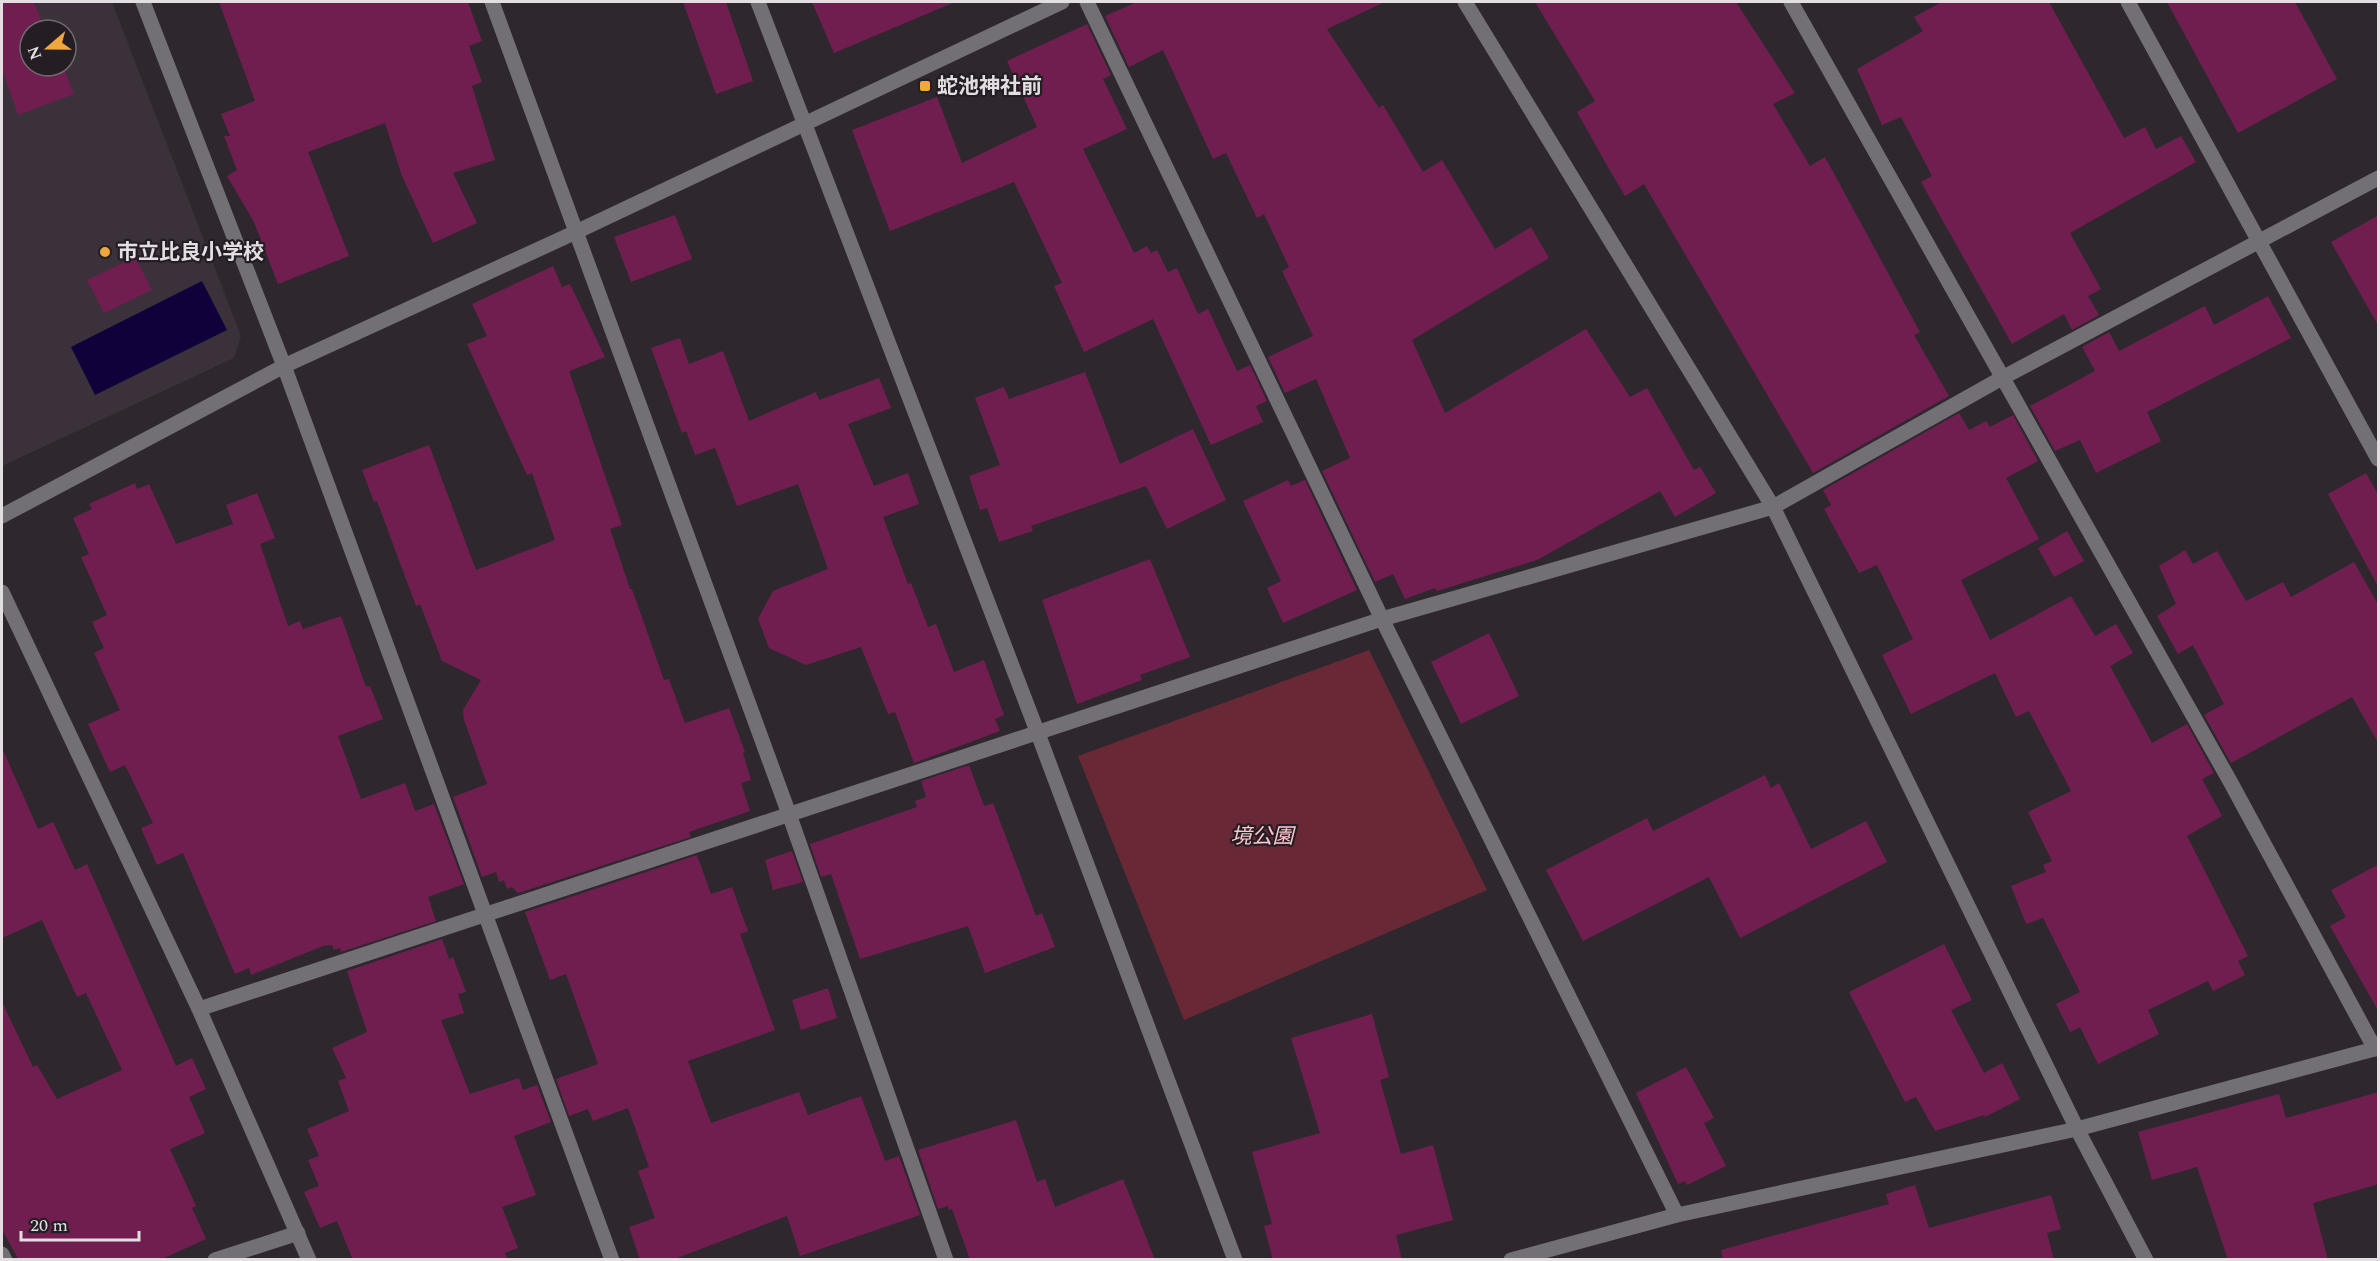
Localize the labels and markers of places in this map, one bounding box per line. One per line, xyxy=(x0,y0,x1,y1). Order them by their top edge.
place label: 蛇池神社前 xyxy=(937,71,1042,103)
marker: 蛇池神社前 xyxy=(918,79,932,93)
place label: 市立比良小学校 xyxy=(117,237,264,269)
marker: 市立比良小学校 xyxy=(98,245,112,259)

